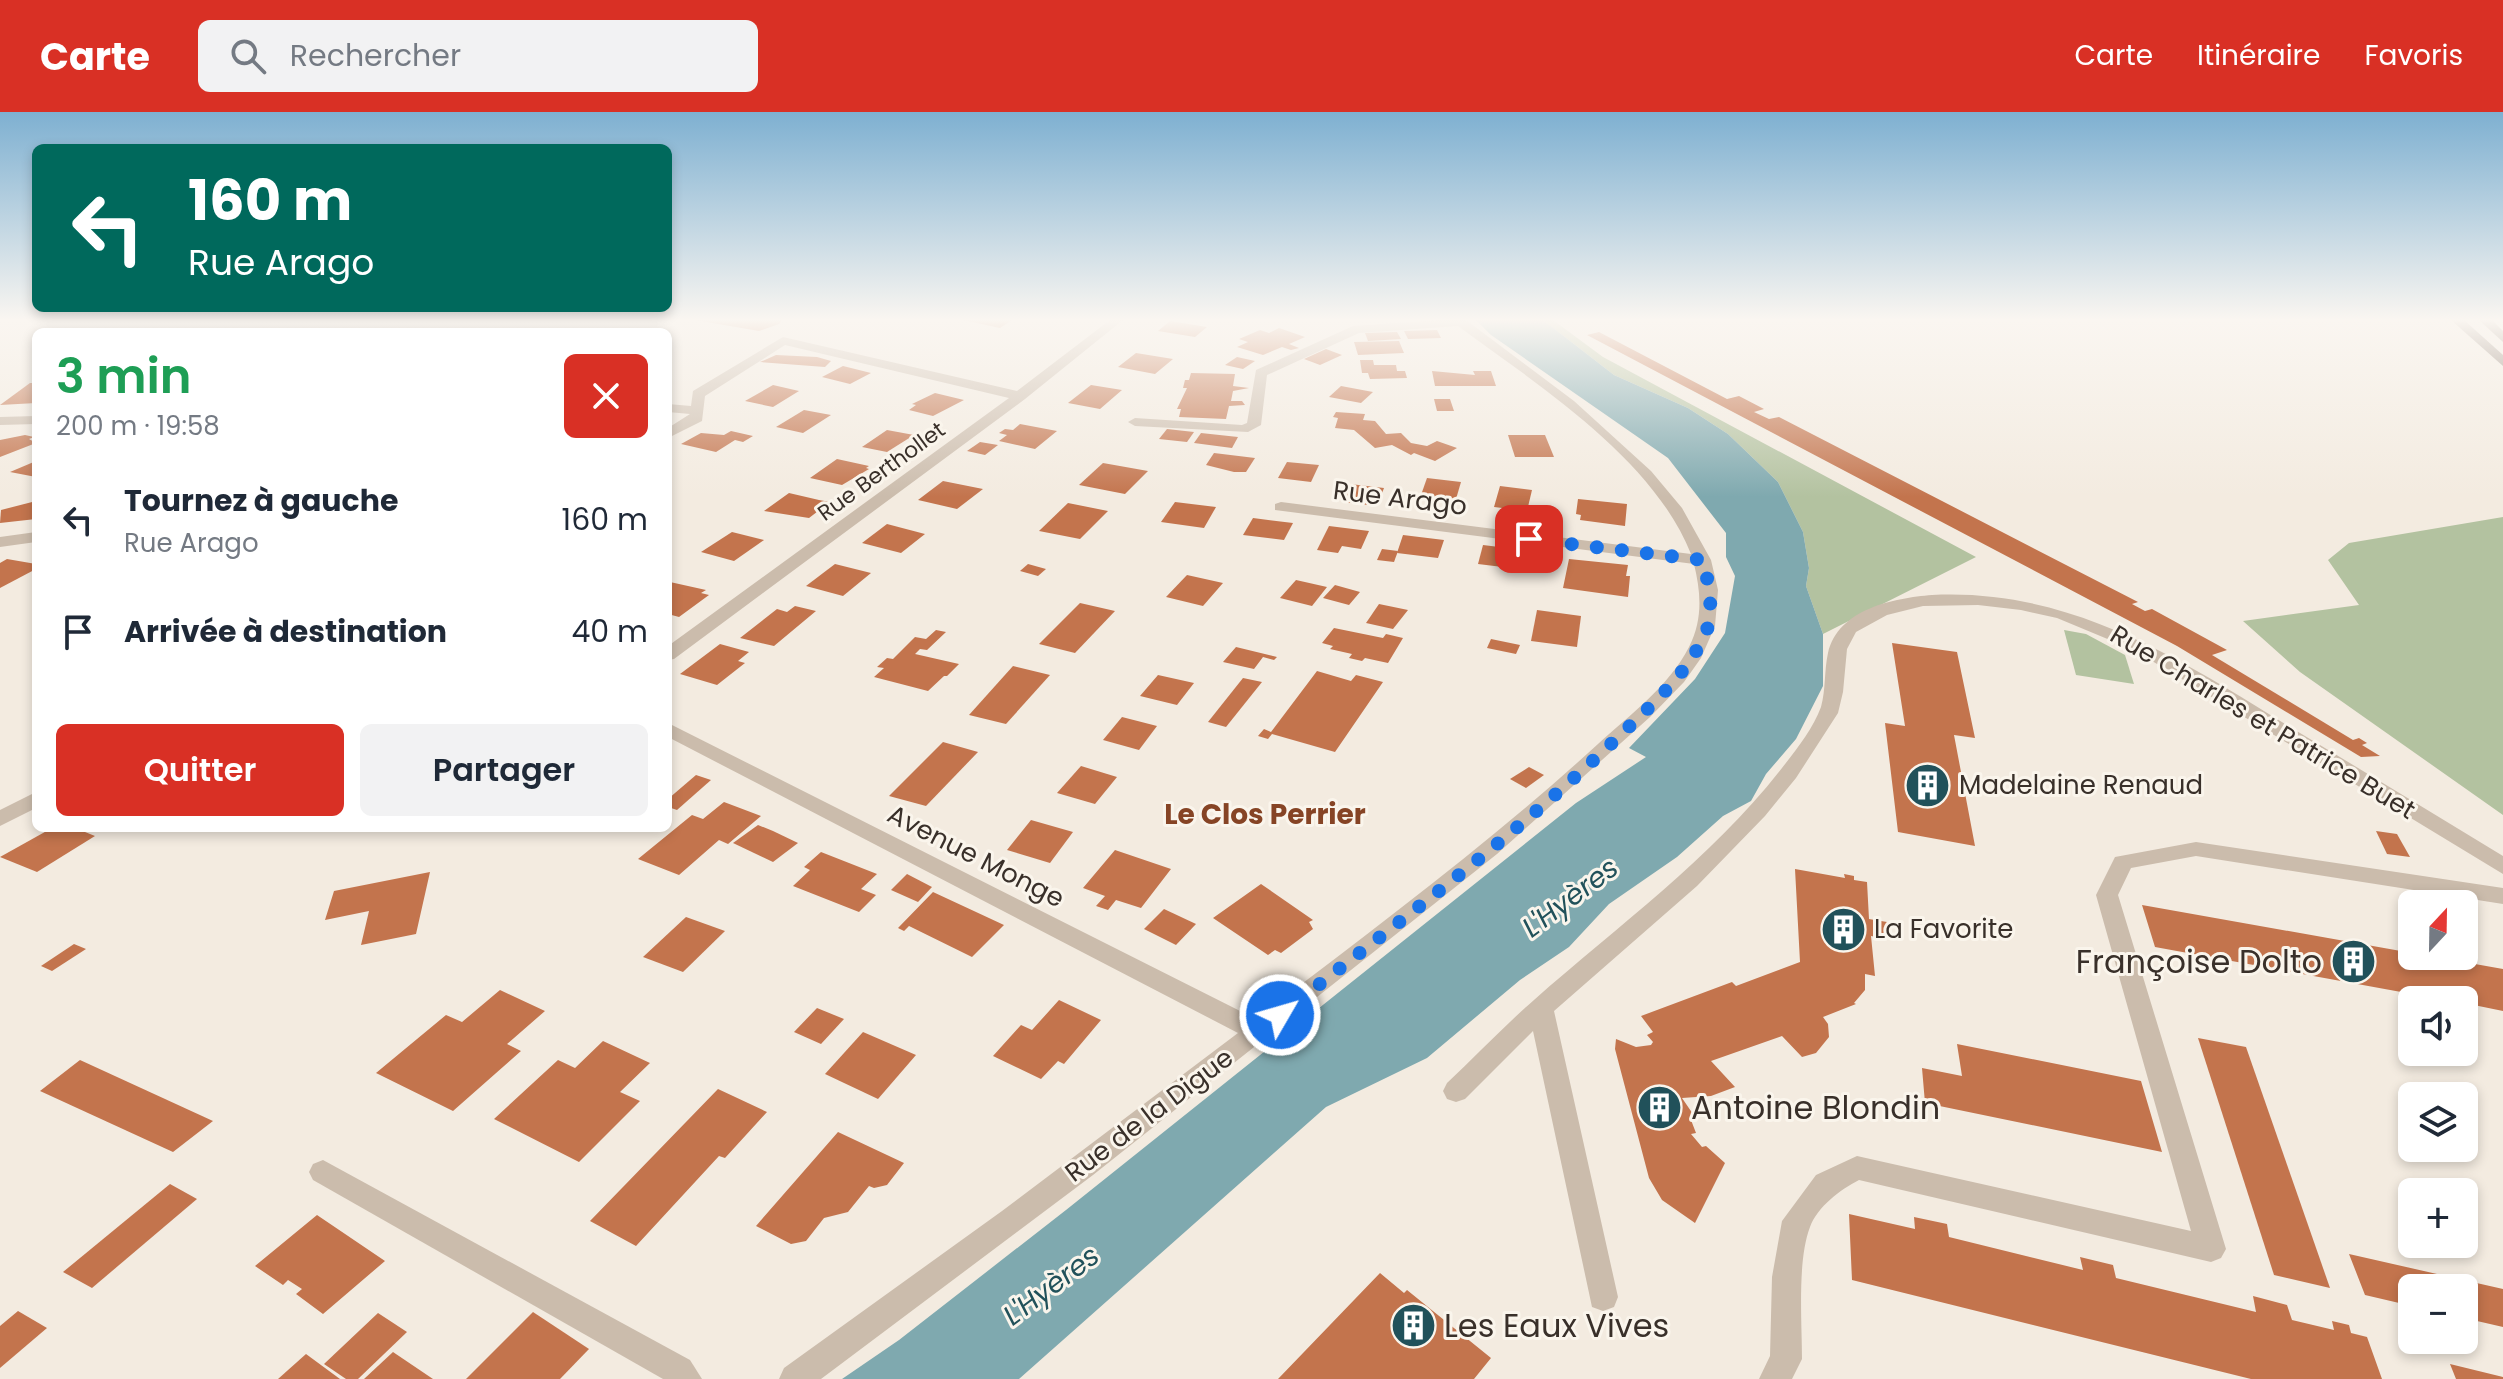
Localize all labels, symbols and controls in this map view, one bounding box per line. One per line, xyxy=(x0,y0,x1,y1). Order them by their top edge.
search box xyxy=(198,20,758,92)
text: Carte xyxy=(40,30,150,83)
icon: search xyxy=(226,34,270,78)
text: Rechercher xyxy=(290,34,461,77)
text: Carte xyxy=(2075,36,2153,75)
text: Itinéraire xyxy=(2197,36,2320,75)
text: Favoris xyxy=(2364,36,2463,75)
text: 160 m xyxy=(188,161,352,240)
icon: left xyxy=(56,176,160,280)
text: Rue Arago xyxy=(188,237,374,288)
text: 3 min xyxy=(56,343,192,410)
button: close xyxy=(564,354,648,438)
text: 200 m · 19:58 xyxy=(56,408,220,444)
street label: Rue Berthollet xyxy=(811,415,951,528)
street label: Rue Arago xyxy=(1331,472,1469,524)
text: Tournez à gauche xyxy=(124,479,398,522)
icon: left xyxy=(56,498,100,542)
text: 160 m xyxy=(562,498,648,541)
pin xyxy=(1495,505,1563,573)
icon: arrive xyxy=(1507,517,1551,561)
text: Rue Arago xyxy=(124,525,259,561)
icon: arrive xyxy=(56,610,100,654)
text: Arrivée à destination xyxy=(124,610,447,653)
text: 40 m xyxy=(571,610,648,653)
street label: Rue Charles et Patrice Buet xyxy=(2104,616,2422,828)
button: Quitter xyxy=(56,724,344,816)
button: Partager xyxy=(360,724,648,816)
building icon: Madelaine Renaud xyxy=(1904,761,1952,809)
place label: Madelaine Renaud xyxy=(1959,767,2203,803)
district label: Le Clos Perrier xyxy=(1164,795,1366,834)
street label: Avenue Monge xyxy=(881,796,1071,916)
water label: L'Hyères xyxy=(1514,848,1627,947)
north arrow xyxy=(2398,890,2478,970)
map controls xyxy=(2398,890,2478,1354)
building icon: La Favorite xyxy=(1819,905,1867,953)
place label: La Favorite xyxy=(1874,911,2013,947)
building icon: Françoise Dolto xyxy=(2329,938,2377,986)
place label: Françoise Dolto xyxy=(2076,939,2322,984)
position arrow xyxy=(1238,973,1322,1057)
button: sound xyxy=(2398,986,2478,1066)
street label: Rue de la Digue xyxy=(1057,1040,1241,1190)
button: layers xyxy=(2398,1082,2478,1162)
building icon: Antoine Blondin xyxy=(1636,1084,1684,1132)
place label: Antoine Blondin xyxy=(1691,1085,1940,1130)
button: + xyxy=(2398,1178,2478,1258)
water label: L'Hyères xyxy=(995,1236,1108,1335)
button: − xyxy=(2398,1274,2478,1354)
building icon: Les Eaux Vives xyxy=(1389,1302,1437,1350)
place label: Les Eaux Vives xyxy=(1444,1303,1669,1348)

